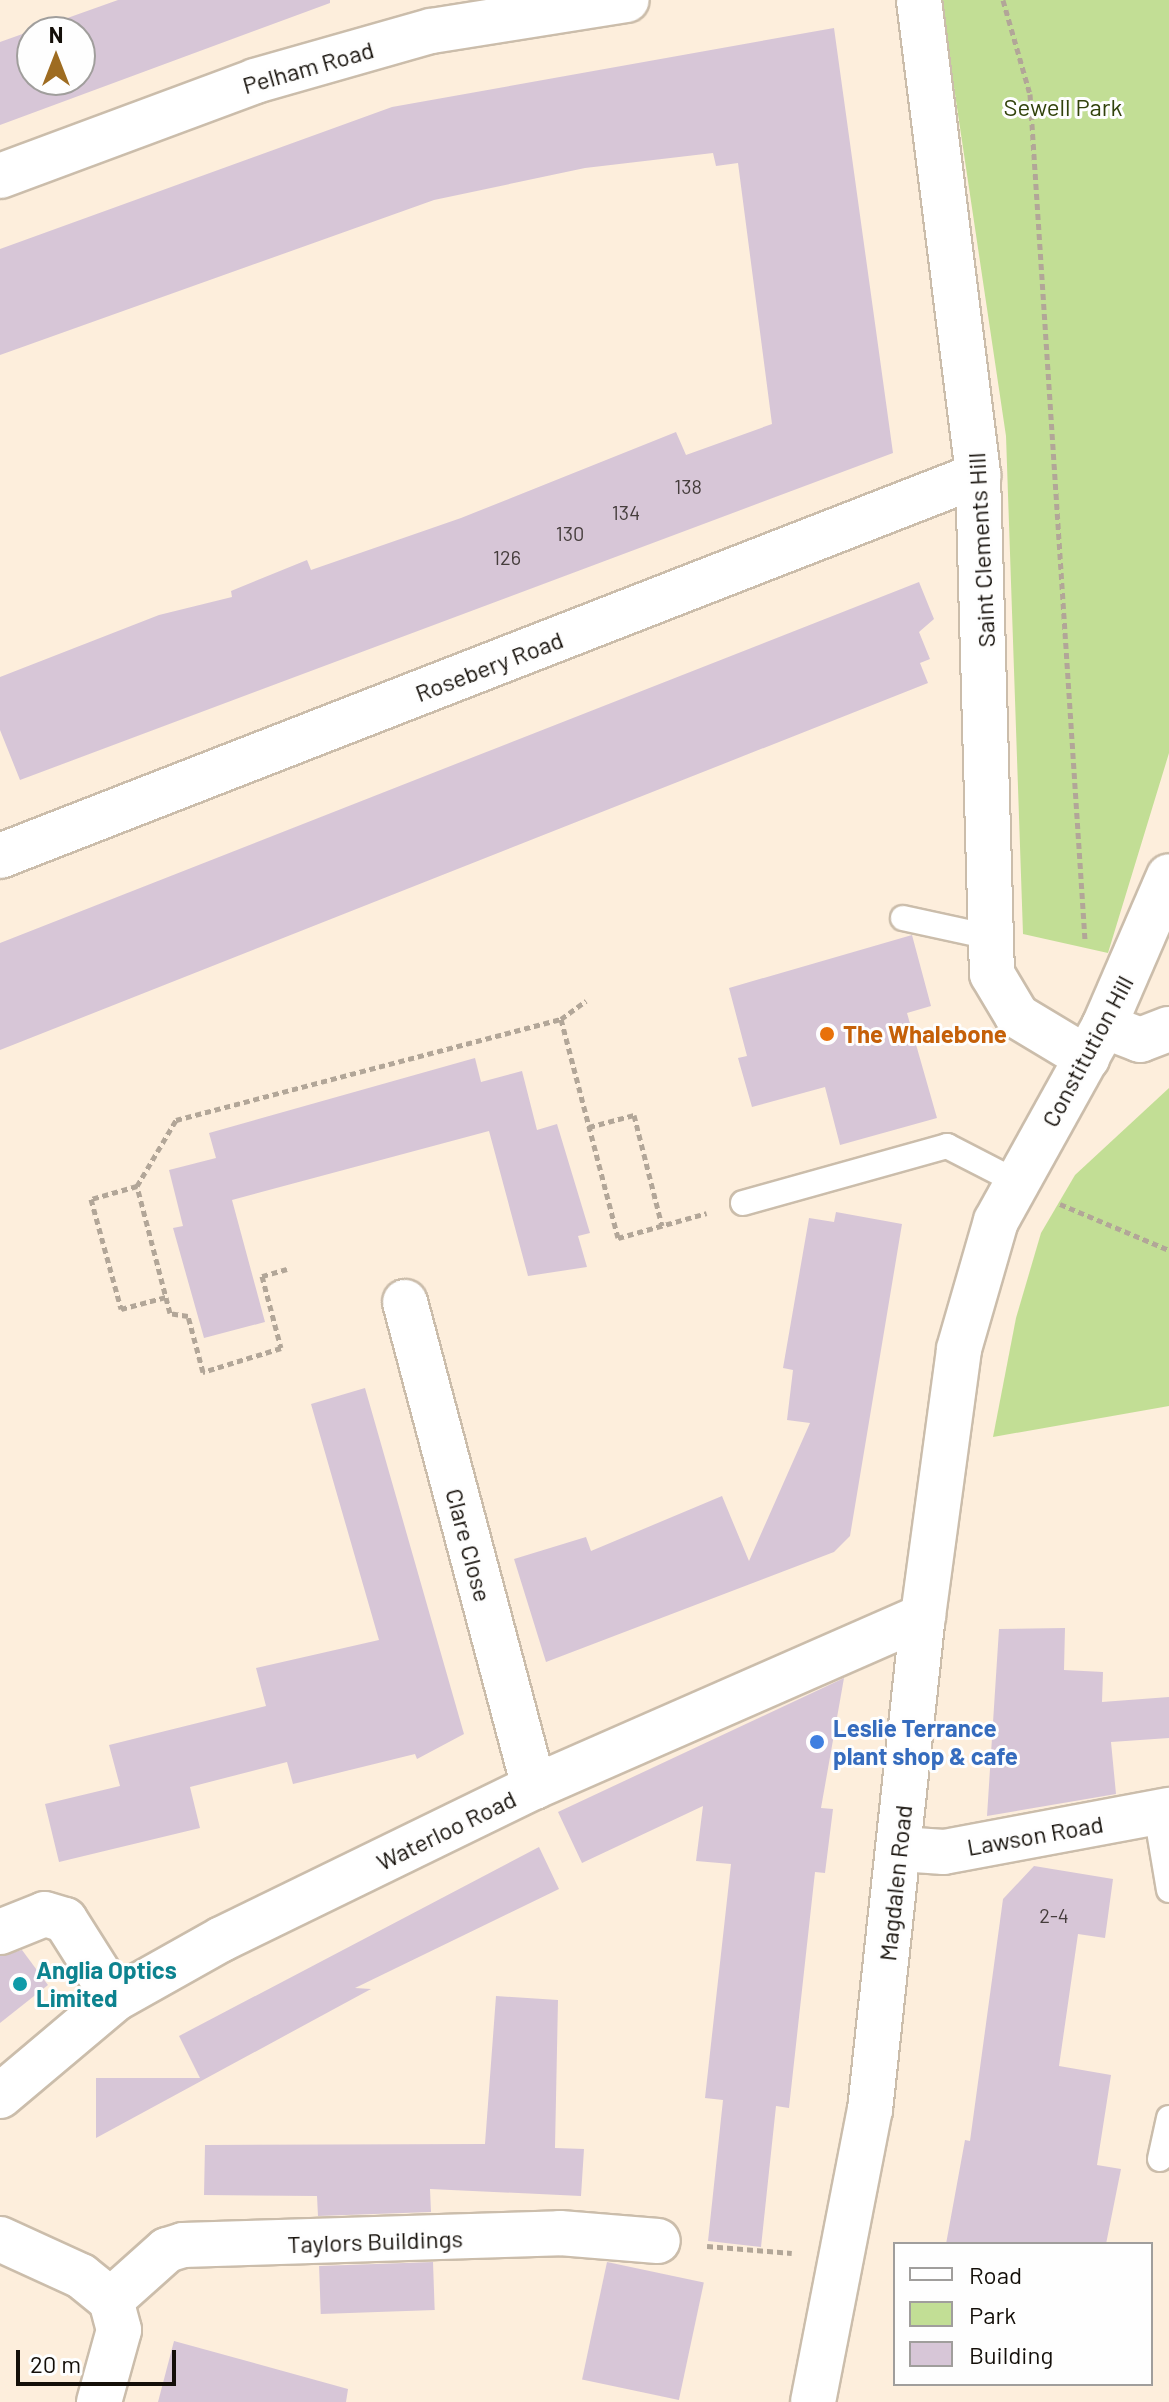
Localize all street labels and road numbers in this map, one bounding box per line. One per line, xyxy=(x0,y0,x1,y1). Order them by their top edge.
street label: Pelham Road xyxy=(239,35,377,99)
street label: Saint Clements Hill xyxy=(962,452,1000,648)
street label: Rosebery Road xyxy=(411,625,567,707)
street label: Constitution Hill xyxy=(1035,970,1139,1132)
street label: Clare Close xyxy=(440,1485,498,1605)
street label: Waterloo Road xyxy=(372,1784,520,1876)
street label: Magdalen Road xyxy=(872,1804,918,1962)
street label: Lawson Road xyxy=(965,1809,1105,1861)
street label: Taylors Buildings xyxy=(287,2224,463,2258)

